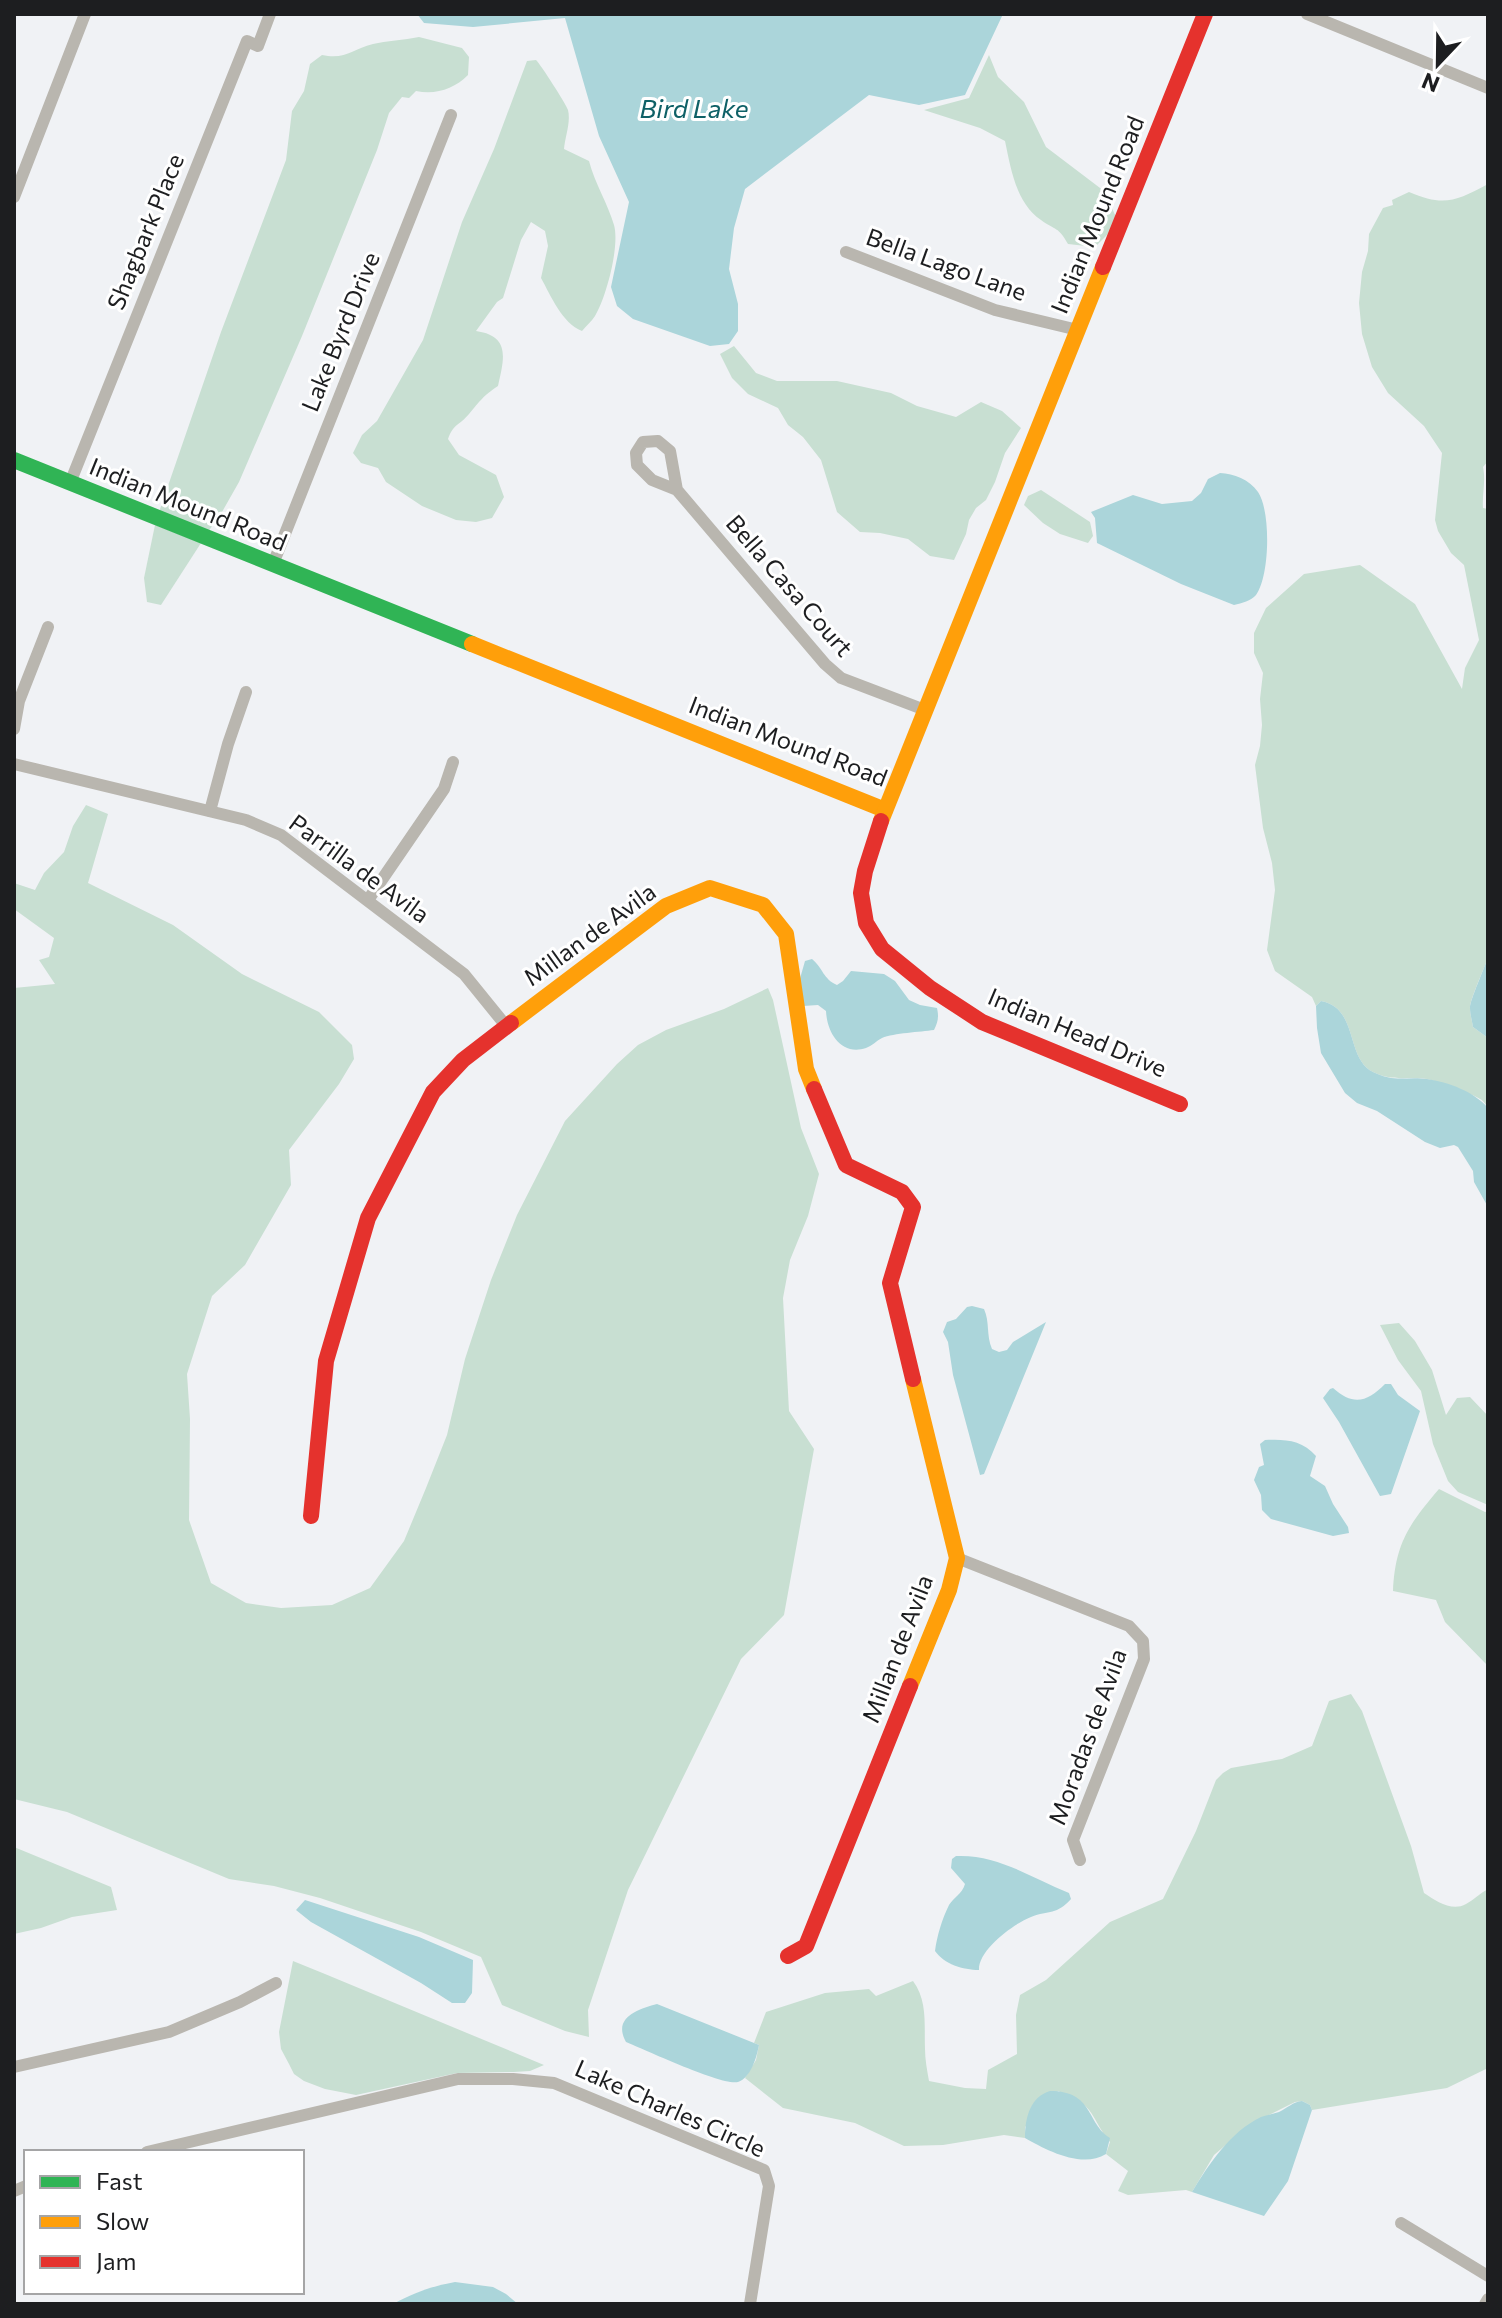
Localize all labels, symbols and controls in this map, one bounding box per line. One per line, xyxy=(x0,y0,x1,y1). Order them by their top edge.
north arrow xyxy=(1398,24,1478,104)
text: N xyxy=(1418,67,1443,99)
water label: Bird Lake xyxy=(639,92,749,123)
street label: Indian Mound Road xyxy=(1044,112,1149,317)
street label: Shagbark Place xyxy=(100,149,189,314)
street label: Bella Lago Lane xyxy=(863,221,1031,306)
street label: Lake Byrd Drive xyxy=(294,247,385,415)
street label: Indian Mound Road xyxy=(86,451,291,556)
street label: Bella Casa Court xyxy=(721,508,860,662)
street label: Indian Mound Road xyxy=(685,689,892,792)
street label: Parrilla de Avila xyxy=(284,807,436,928)
street label: Millan de Avila xyxy=(517,876,661,991)
street label: Indian Head Drive xyxy=(984,981,1171,1082)
street label: Millan de Avila xyxy=(855,1570,938,1727)
street label: Moradas de Avila xyxy=(1041,1645,1132,1828)
street label: Lake Charles Circle xyxy=(571,2053,770,2163)
legend xyxy=(24,2150,304,2294)
text: Fast xyxy=(96,2166,143,2195)
text: Slow xyxy=(96,2206,149,2235)
text: Jam xyxy=(96,2246,136,2275)

